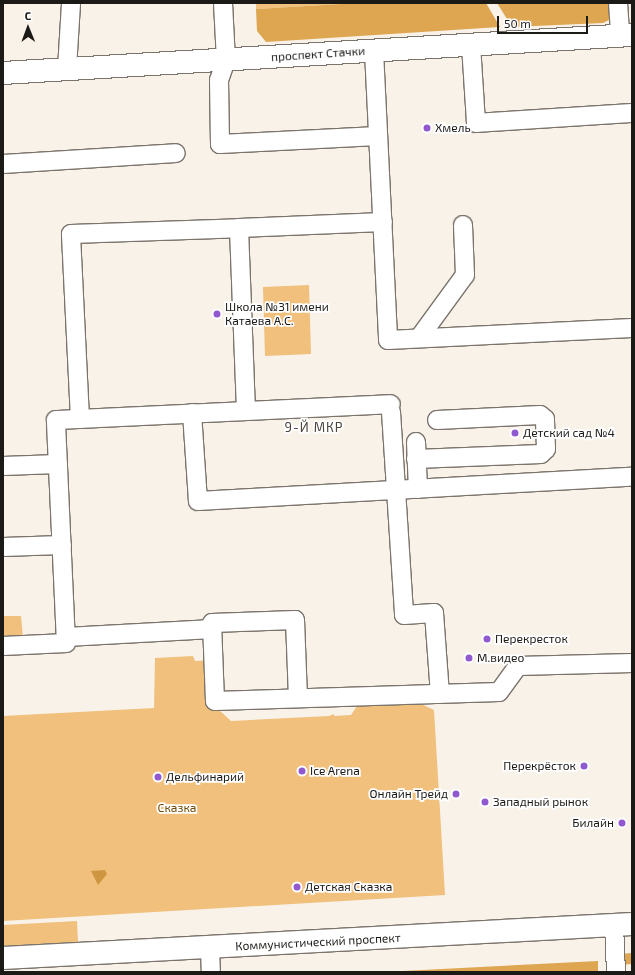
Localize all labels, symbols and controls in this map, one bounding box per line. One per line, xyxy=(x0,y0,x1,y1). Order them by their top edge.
north arrow xyxy=(8,8,48,48)
scale bar xyxy=(499,8,590,34)
text: С xyxy=(24,9,31,22)
text: 50 m xyxy=(504,16,531,30)
street label: проспект Стачки xyxy=(271,44,365,64)
place label: Хмель xyxy=(435,121,471,135)
marker: Хмель xyxy=(422,123,432,133)
place label: Школа №31 имени Катаева А.С. xyxy=(225,300,329,328)
marker: Школа №31 имени Катаева А.С. xyxy=(212,309,222,319)
district label: 9-Й МКР xyxy=(284,419,344,435)
place label: Детский сад №4 xyxy=(523,426,615,440)
marker: Детский сад №4 xyxy=(510,428,520,438)
place label: Перекресток xyxy=(495,632,568,646)
marker: Перекресток xyxy=(482,634,492,644)
place label: М.видео xyxy=(477,651,524,665)
marker: М.видео xyxy=(464,653,474,663)
place label: Перекрёсток xyxy=(503,759,576,773)
marker: Перекрёсток xyxy=(579,761,589,771)
place label: Ice Arena xyxy=(310,764,360,778)
marker: Ice Arena xyxy=(297,766,307,776)
place label: Дельфинарий xyxy=(166,770,244,784)
marker: Дельфинарий xyxy=(153,772,163,782)
place label: Онлайн Трейд xyxy=(369,787,448,801)
marker: Онлайн Трейд xyxy=(451,789,461,799)
place label: Западный рынок xyxy=(493,795,588,809)
marker: Западный рынок xyxy=(480,797,490,807)
park label: Сказка xyxy=(158,801,196,815)
place label: Билайн xyxy=(572,816,614,830)
marker: Билайн xyxy=(617,818,627,828)
place label: Детская Сказка xyxy=(305,880,392,894)
marker: Детская Сказка xyxy=(292,882,302,892)
street label: Коммунистический проспект xyxy=(235,930,401,954)

